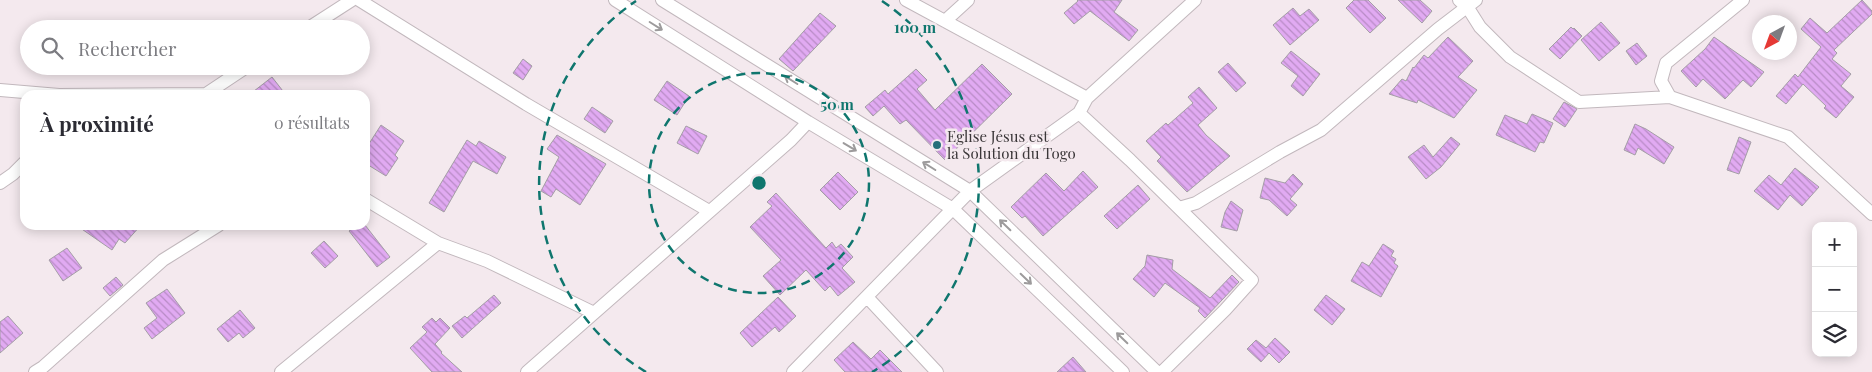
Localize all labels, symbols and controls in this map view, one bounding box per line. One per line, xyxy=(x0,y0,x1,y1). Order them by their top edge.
north arrow xyxy=(1752,15,1797,60)
text: 100 m xyxy=(894,17,937,37)
search box xyxy=(20,20,370,75)
one-way arrow xyxy=(649,21,663,31)
icon: search xyxy=(38,34,66,62)
text: Rechercher xyxy=(78,35,177,61)
one-way arrow xyxy=(784,75,798,85)
text: 50 m xyxy=(820,94,854,114)
text: À proximité xyxy=(40,109,154,137)
text: 0 résultats xyxy=(274,112,350,133)
place label: Eglise Jésus est la Solution du Togo xyxy=(947,126,1076,163)
marker: Eglise Jésus est la Solution du Togo xyxy=(931,139,943,151)
one-way arrow xyxy=(842,143,856,153)
one-way arrow xyxy=(922,160,936,170)
centre of rings xyxy=(750,174,768,192)
one-way arrow xyxy=(999,219,1012,231)
map controls xyxy=(1812,222,1857,357)
button: + xyxy=(1812,222,1857,267)
button: − xyxy=(1812,267,1857,312)
one-way arrow xyxy=(1019,273,1032,285)
button: layers xyxy=(1812,312,1857,357)
one-way arrow xyxy=(1116,332,1128,344)

